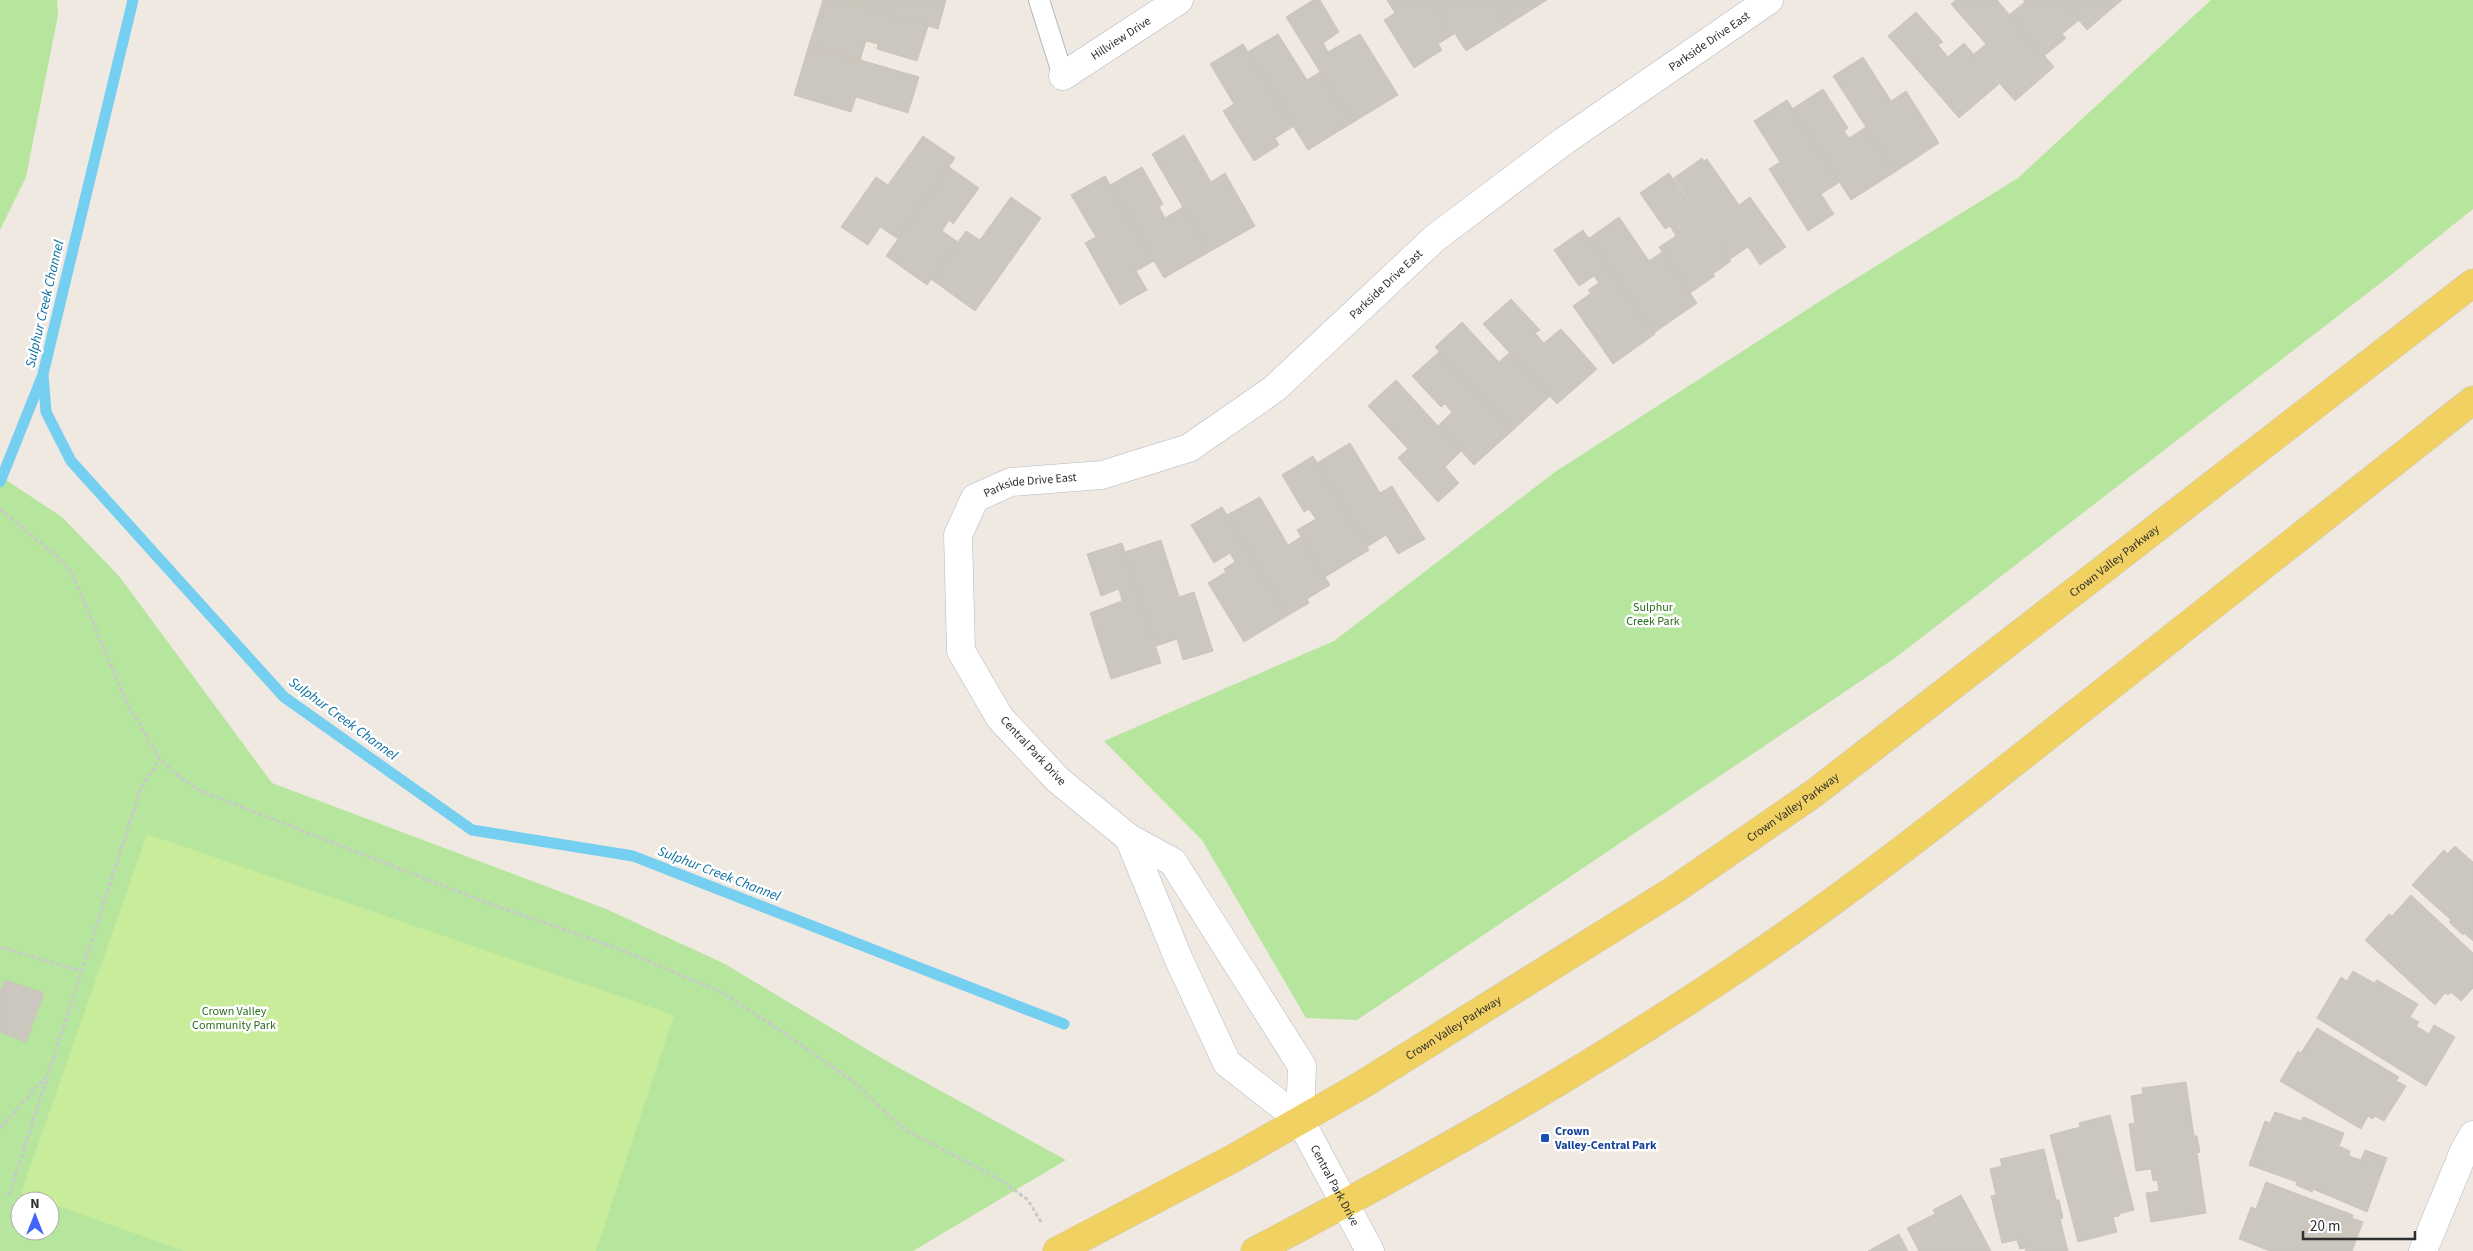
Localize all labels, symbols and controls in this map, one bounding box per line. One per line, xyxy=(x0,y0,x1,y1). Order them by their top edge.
street label: Parkside Drive East xyxy=(1665,7,1753,75)
street label: Hillview Drive xyxy=(1087,12,1154,64)
water label: Sulphur Creek Channel xyxy=(21,238,70,370)
street label: Parkside Drive East xyxy=(1345,245,1426,323)
street label: Parkside Drive East xyxy=(981,468,1077,502)
street label: Crown Valley Parkway xyxy=(2066,520,2163,601)
park label: Sulphur Creek Park xyxy=(1626,599,1680,630)
water label: Sulphur Creek Channel xyxy=(284,673,402,766)
street label: Central Park Drive xyxy=(996,712,1070,790)
street label: Crown Valley Parkway xyxy=(1743,768,1843,846)
water label: Sulphur Creek Channel xyxy=(655,841,784,907)
street label: Crown Valley Parkway xyxy=(1402,991,1505,1064)
park label: Crown Valley Community Park xyxy=(192,1003,276,1034)
place label: Crown Valley-Central Park xyxy=(1554,1123,1657,1154)
marker: Crown Valley-Central Park xyxy=(1539,1132,1551,1144)
street label: Central Park Drive xyxy=(1306,1142,1364,1229)
north arrow xyxy=(10,1191,60,1241)
text: N xyxy=(30,1194,40,1214)
scale bar xyxy=(2303,1208,2416,1240)
text: 20 m xyxy=(2310,1216,2340,1237)

